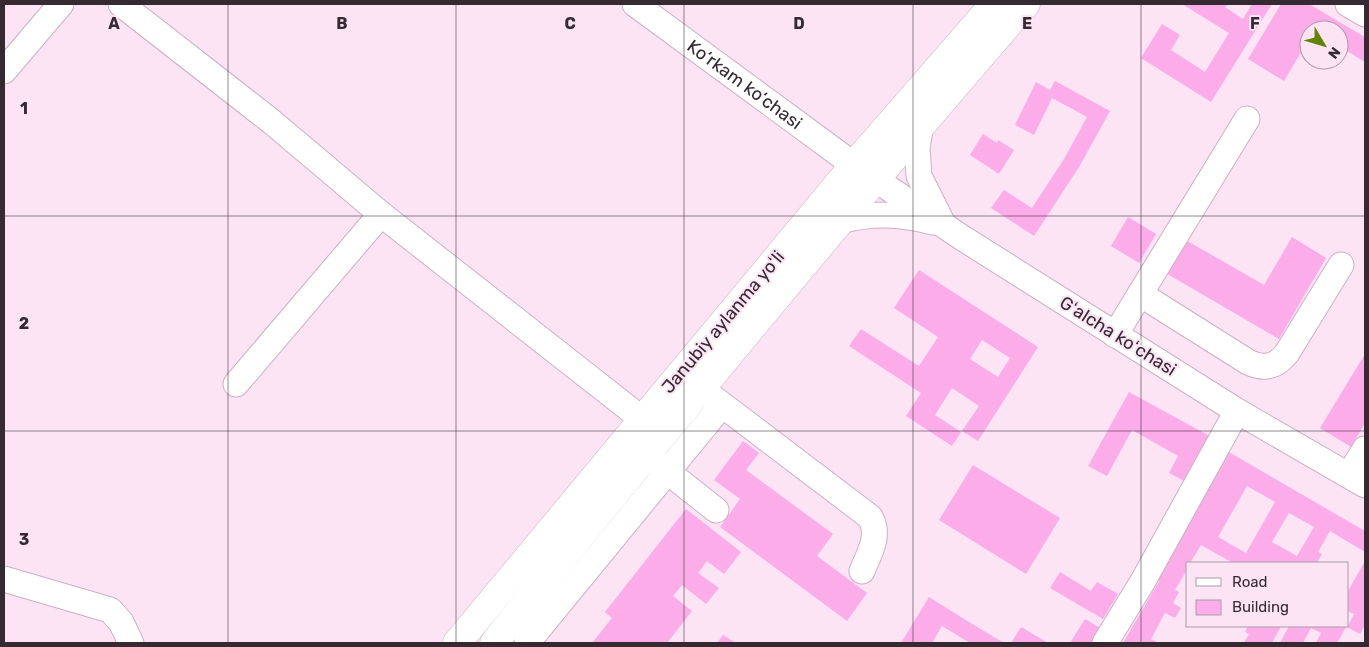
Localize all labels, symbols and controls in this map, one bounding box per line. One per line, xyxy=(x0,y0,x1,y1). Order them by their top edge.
text: A xyxy=(108,14,120,33)
text: B xyxy=(336,14,348,33)
text: C xyxy=(564,14,576,33)
text: D xyxy=(793,14,805,33)
text: E xyxy=(1022,14,1032,33)
text: F xyxy=(1250,14,1260,33)
north arrow xyxy=(1299,20,1349,70)
street label: Ko‘rkam ko‘chasi xyxy=(683,35,806,134)
text: N xyxy=(1324,43,1344,62)
text: 1 xyxy=(20,99,28,118)
street label: Janubiy aylanma yoʻli xyxy=(657,246,789,398)
street label: Gʻalcha koʻchasi xyxy=(1056,291,1180,381)
text: 2 xyxy=(19,314,29,333)
text: 3 xyxy=(19,530,29,549)
legend xyxy=(1186,562,1349,627)
text: Road xyxy=(1232,573,1268,591)
text: Building xyxy=(1232,598,1289,616)

